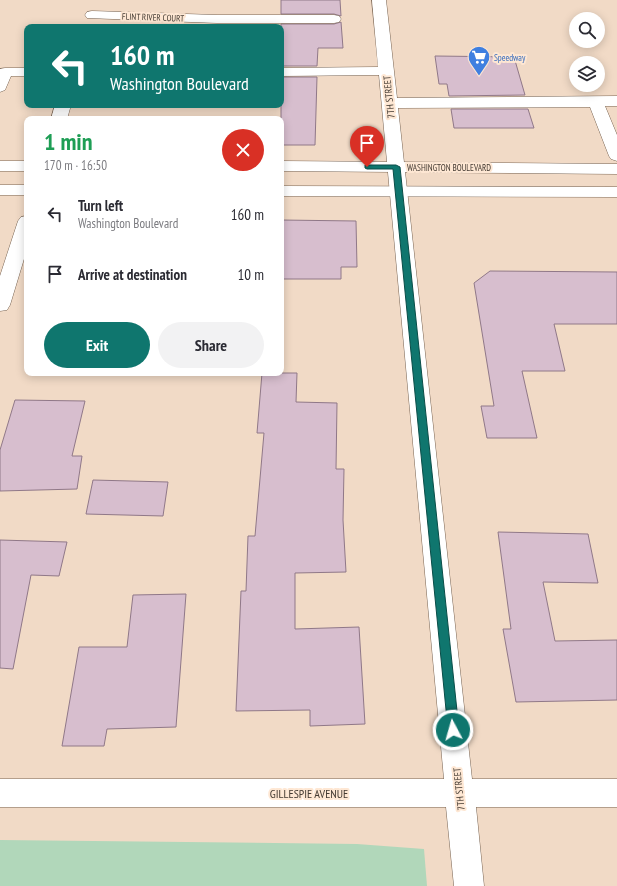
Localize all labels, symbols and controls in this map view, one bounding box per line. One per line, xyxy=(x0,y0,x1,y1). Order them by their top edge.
street label: FLINT RIVER COURT xyxy=(122,10,184,24)
map controls xyxy=(569,12,605,92)
button: search xyxy=(569,12,605,48)
text: 160 m xyxy=(110,36,174,73)
icon: left xyxy=(44,40,96,92)
supermarket icon: Speedway xyxy=(466,44,492,77)
place label: Speedway xyxy=(494,52,526,63)
button: layers xyxy=(569,56,605,92)
text: Washington Boulevard xyxy=(110,72,249,95)
street label: 7TH STREET xyxy=(380,74,398,119)
text: 1 min xyxy=(44,126,92,157)
pin xyxy=(350,126,384,167)
button: close xyxy=(222,129,264,171)
icon: arrive xyxy=(356,132,378,154)
text: 170 m · 16:50 xyxy=(44,157,107,174)
street label: WASHINGTON BOULEVARD xyxy=(407,162,491,173)
text: Turn left xyxy=(78,196,123,215)
icon: left xyxy=(44,203,66,225)
text: 160 m xyxy=(231,205,264,224)
text: Washington Boulevard xyxy=(78,215,178,232)
icon: arrive xyxy=(44,263,66,285)
text: Arrive at destination xyxy=(78,265,187,284)
text: 10 m xyxy=(238,265,264,284)
button: Exit xyxy=(44,322,150,368)
button: Share xyxy=(158,322,264,368)
position arrow xyxy=(432,709,474,751)
street label: 7TH STREET xyxy=(450,766,468,811)
street label: GILLESPIE AVENUE xyxy=(270,786,348,801)

